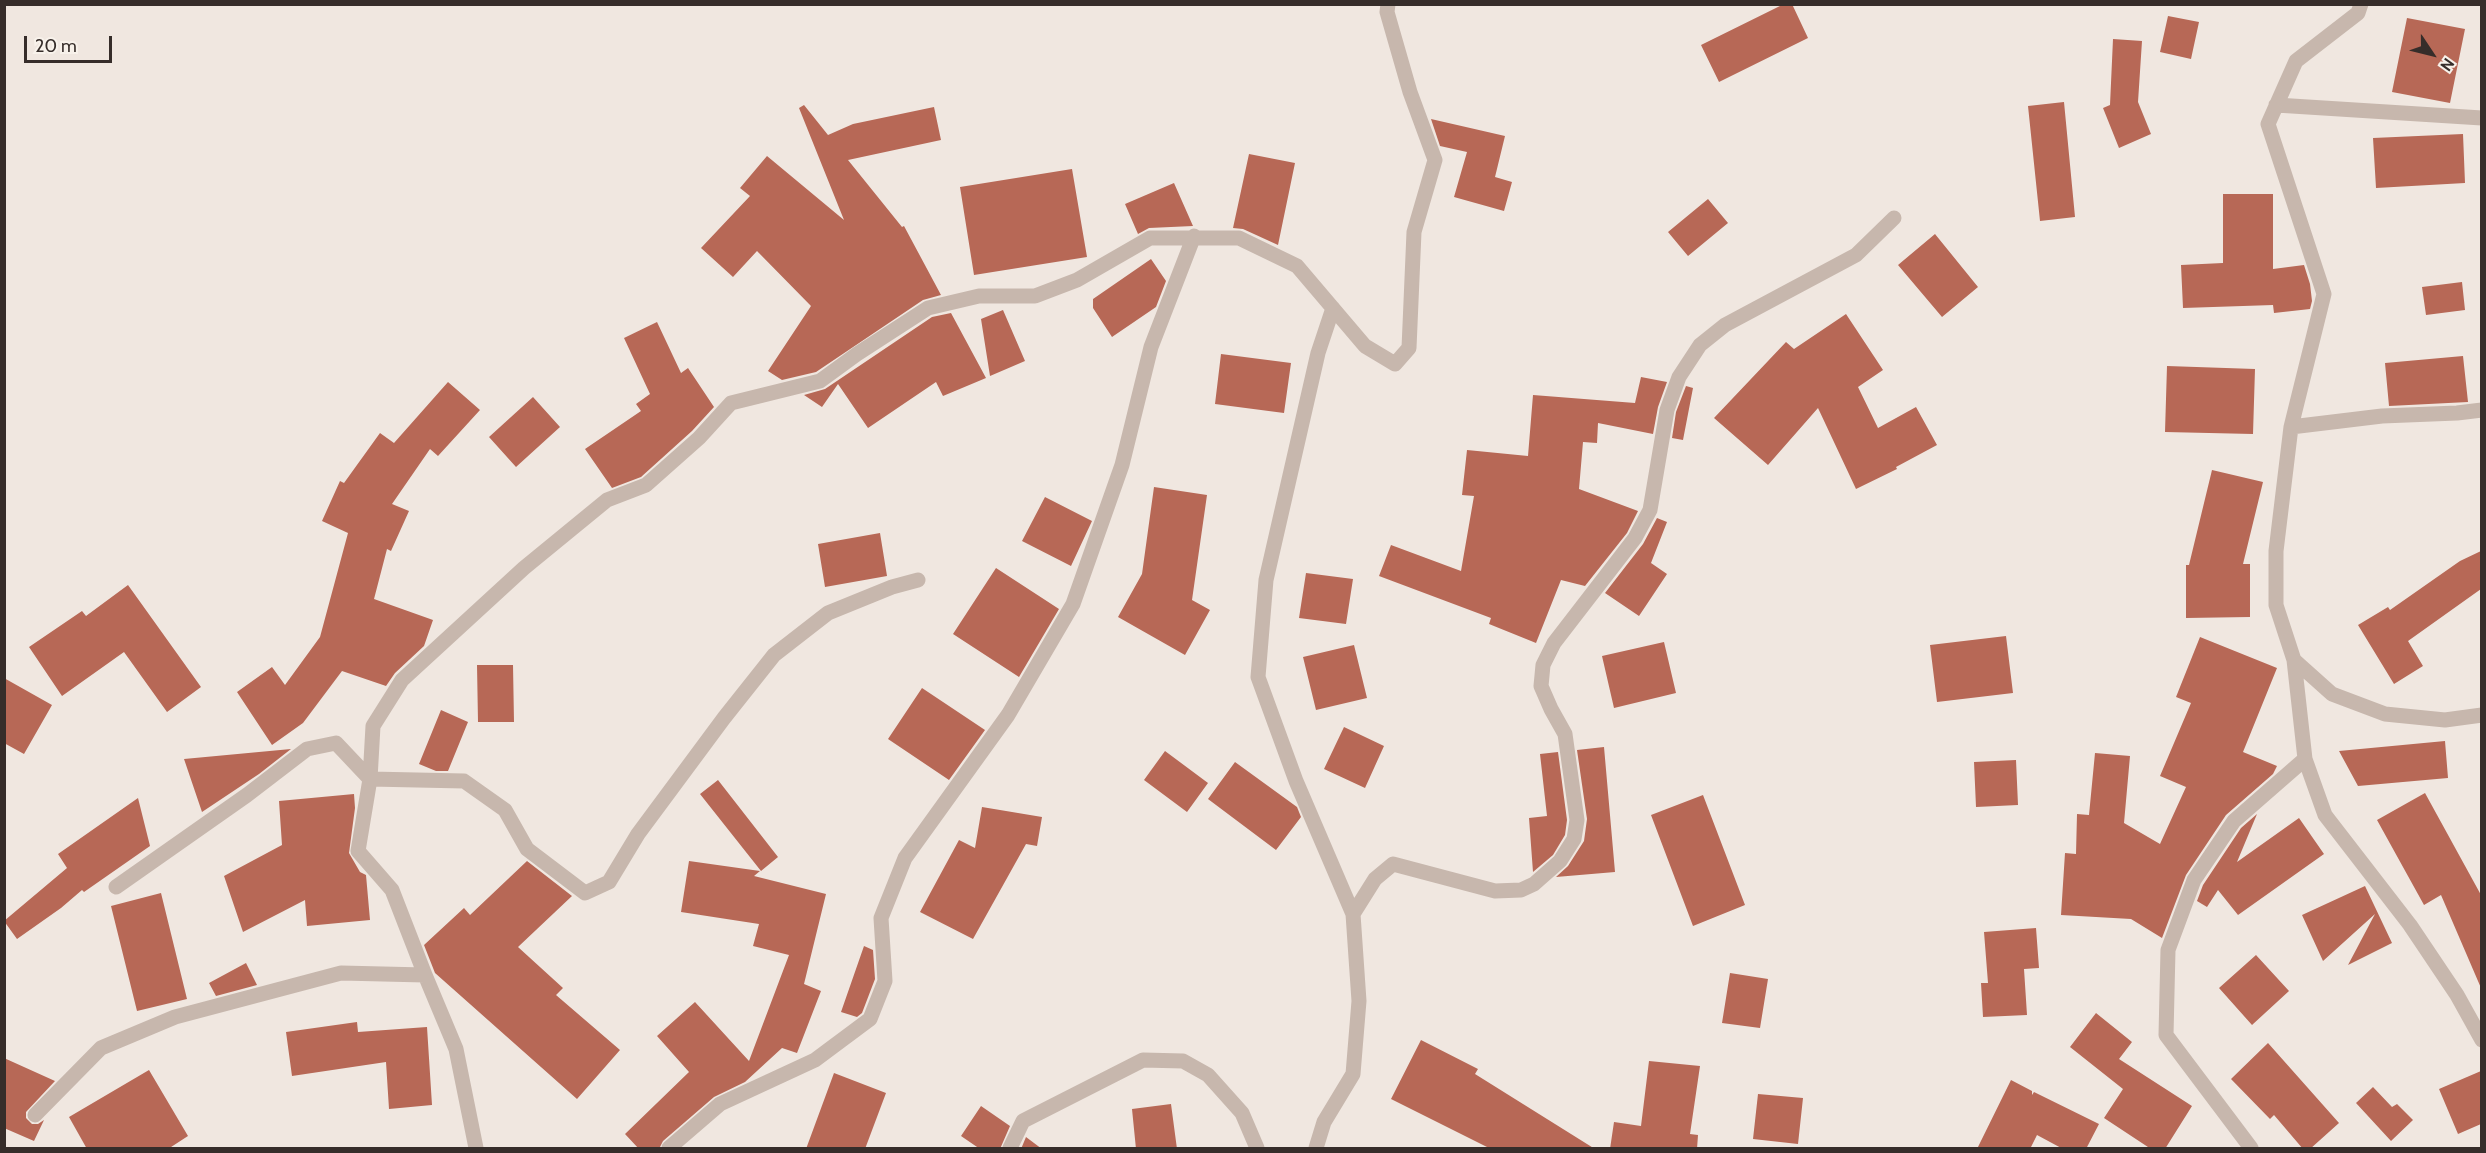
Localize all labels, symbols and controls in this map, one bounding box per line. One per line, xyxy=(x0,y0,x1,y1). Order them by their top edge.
scale bar xyxy=(27,24,116,62)
north arrow xyxy=(2402,24,2462,84)
text: 20 m xyxy=(35,35,77,57)
text: N xyxy=(2436,55,2458,75)

